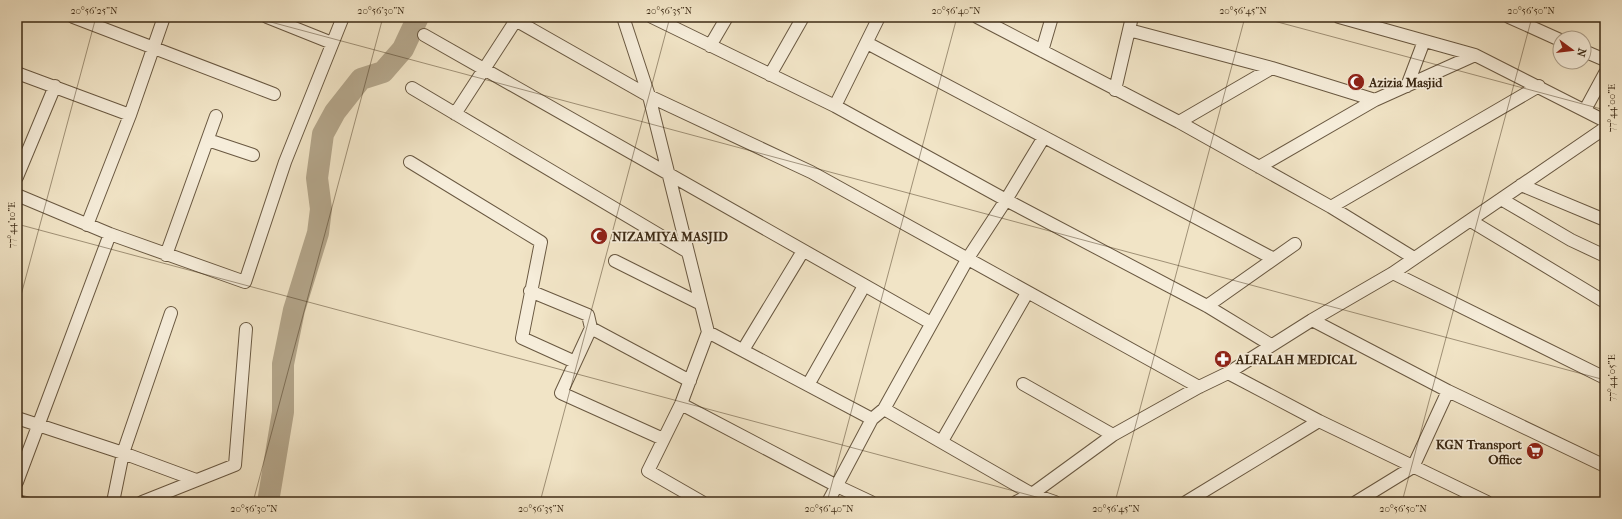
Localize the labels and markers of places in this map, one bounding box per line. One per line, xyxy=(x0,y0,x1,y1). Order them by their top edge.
mosque icon: Azizia Masjid xyxy=(1346,72,1366,92)
place label: Azizia Masjid xyxy=(1368,75,1443,90)
mosque icon: NIZAMIYA MASJID xyxy=(589,226,609,246)
place label: NIZAMIYA MASJID xyxy=(612,229,728,245)
pharmacy icon: ALFALAH MEDICAL xyxy=(1213,349,1233,369)
place label: ALFALAH MEDICAL xyxy=(1235,352,1358,367)
place label: KGN Transport Office xyxy=(1436,437,1523,467)
supermarket icon: KGN Transport Office xyxy=(1525,441,1545,461)

